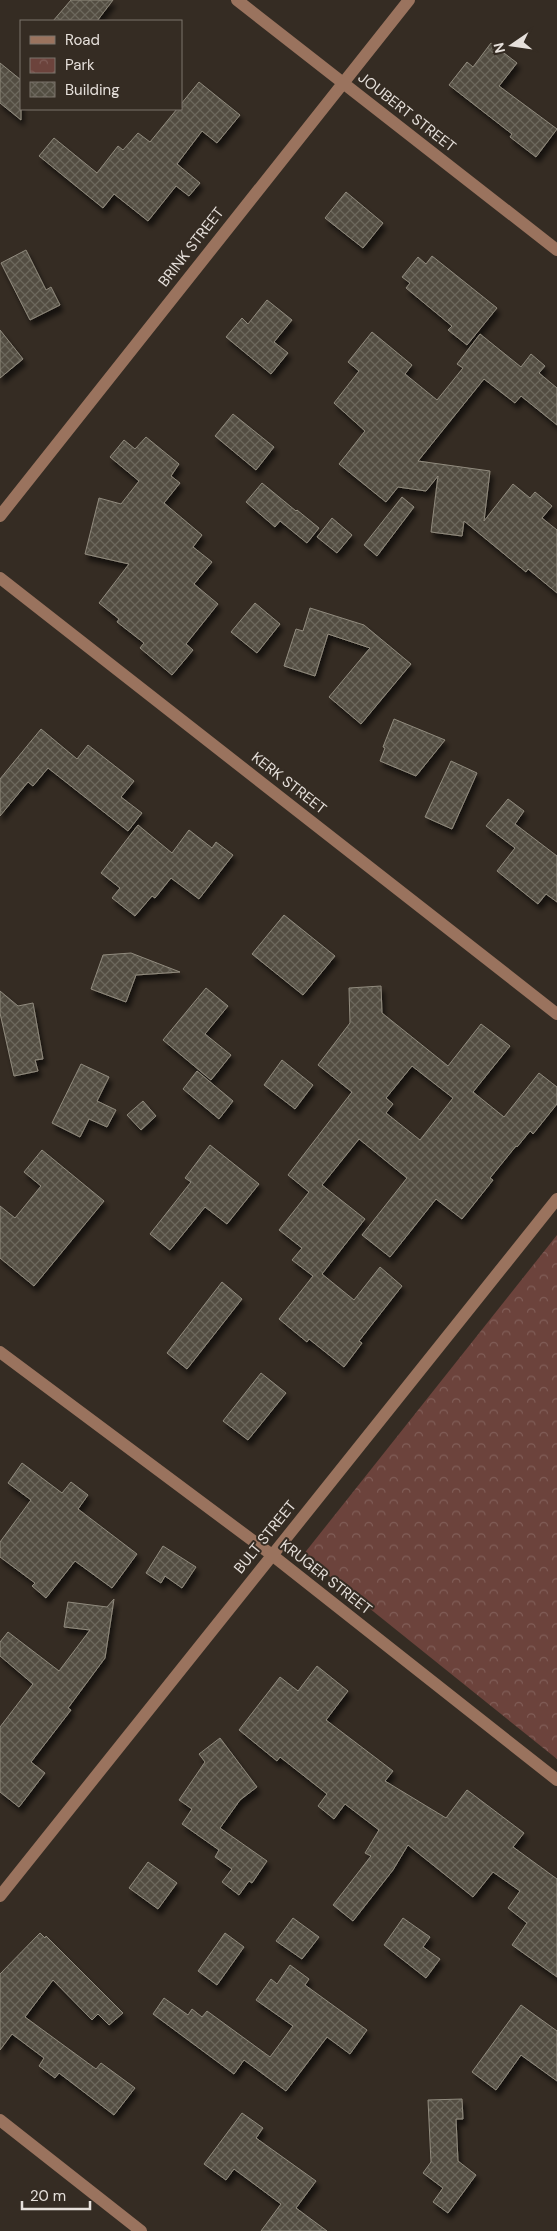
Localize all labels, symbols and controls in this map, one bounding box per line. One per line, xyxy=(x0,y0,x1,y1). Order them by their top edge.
legend xyxy=(20,20,182,110)
north arrow xyxy=(487,20,537,70)
text: Road xyxy=(65,30,100,50)
text: N xyxy=(489,41,509,55)
text: Park xyxy=(65,55,95,75)
street label: JOUBERT STREET xyxy=(354,68,460,156)
text: Building xyxy=(65,80,120,100)
street label: BRINK STREET xyxy=(154,203,228,291)
street label: KERK STREET xyxy=(247,747,331,819)
street label: BULT STREET xyxy=(229,1496,301,1578)
street label: KRUGER STREET xyxy=(276,1535,376,1619)
scale bar xyxy=(22,2178,90,2210)
text: 20 m xyxy=(30,2186,66,2206)

